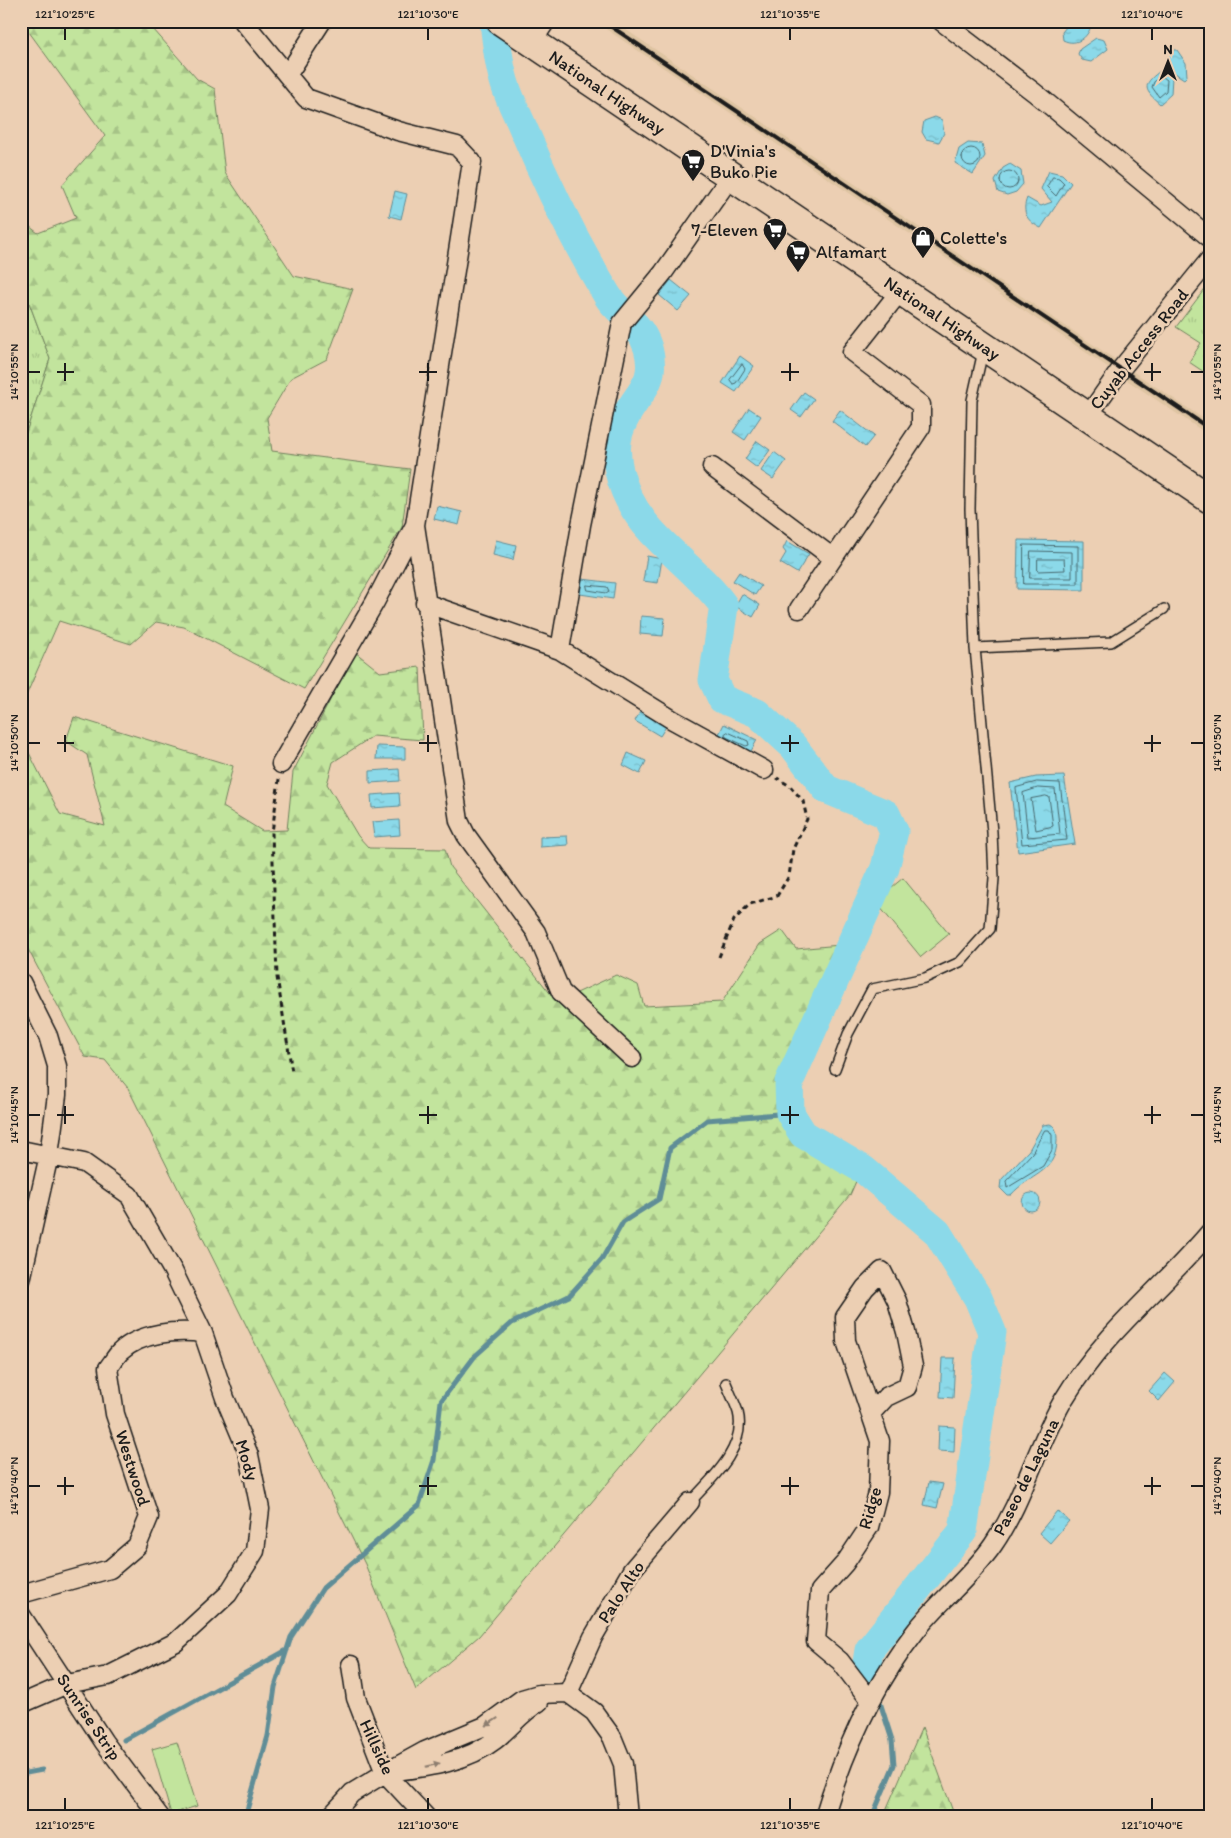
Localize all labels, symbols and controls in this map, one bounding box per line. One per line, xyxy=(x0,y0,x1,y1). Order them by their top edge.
text: 121°10'25"E xyxy=(35,7,95,21)
text: 121°10'30"E xyxy=(397,7,459,21)
text: 121°10'35"E xyxy=(760,7,820,21)
text: 121°10'40"E xyxy=(1121,7,1183,21)
north arrow xyxy=(1144,38,1194,88)
text: N xyxy=(1163,41,1173,58)
street label: National Highway xyxy=(545,45,670,140)
place label: D'Vinia's Buko Pie xyxy=(710,140,778,183)
supermarket icon: D'Vinia's Buko Pie xyxy=(680,148,706,182)
supermarket icon: 7-Eleven xyxy=(762,217,788,251)
place label: 7-Eleven xyxy=(691,219,758,241)
shop icon: Colette's xyxy=(910,225,936,259)
place label: Colette's xyxy=(940,227,1007,249)
supermarket icon: Alfamart xyxy=(785,239,811,273)
place label: Alfamart xyxy=(816,241,887,263)
street label: National Highway xyxy=(880,271,1005,366)
street label: Cuyab Access Road xyxy=(1085,284,1193,414)
text: 14°10'55"N xyxy=(7,344,21,400)
text: 14°10'55"N xyxy=(1210,344,1224,400)
text: 14°10'50"N xyxy=(7,714,21,772)
text: 14°10'50"N xyxy=(1210,714,1224,772)
text: 14°10'45"N xyxy=(7,1086,21,1144)
text: 14°10'45"N xyxy=(1210,1086,1224,1144)
street label: Paseo de Laguna xyxy=(988,1414,1064,1539)
street label: Westwood xyxy=(110,1427,156,1509)
street label: Mody xyxy=(230,1437,264,1484)
text: 14°10'40"N xyxy=(7,1457,21,1515)
text: 14°10'40"N xyxy=(1210,1457,1224,1515)
street label: Ridge xyxy=(853,1484,887,1532)
street label: Palo Alto xyxy=(593,1557,649,1627)
street label: Sunrise Strip xyxy=(52,1669,126,1765)
street label: Hillside xyxy=(355,1716,399,1778)
one-way arrow xyxy=(486,1717,499,1727)
one-way arrow xyxy=(426,1761,441,1769)
text: 121°10'25"E xyxy=(35,1818,95,1832)
text: 121°10'30"E xyxy=(397,1818,459,1832)
text: 121°10'35"E xyxy=(760,1818,820,1832)
text: 121°10'40"E xyxy=(1121,1818,1183,1832)

